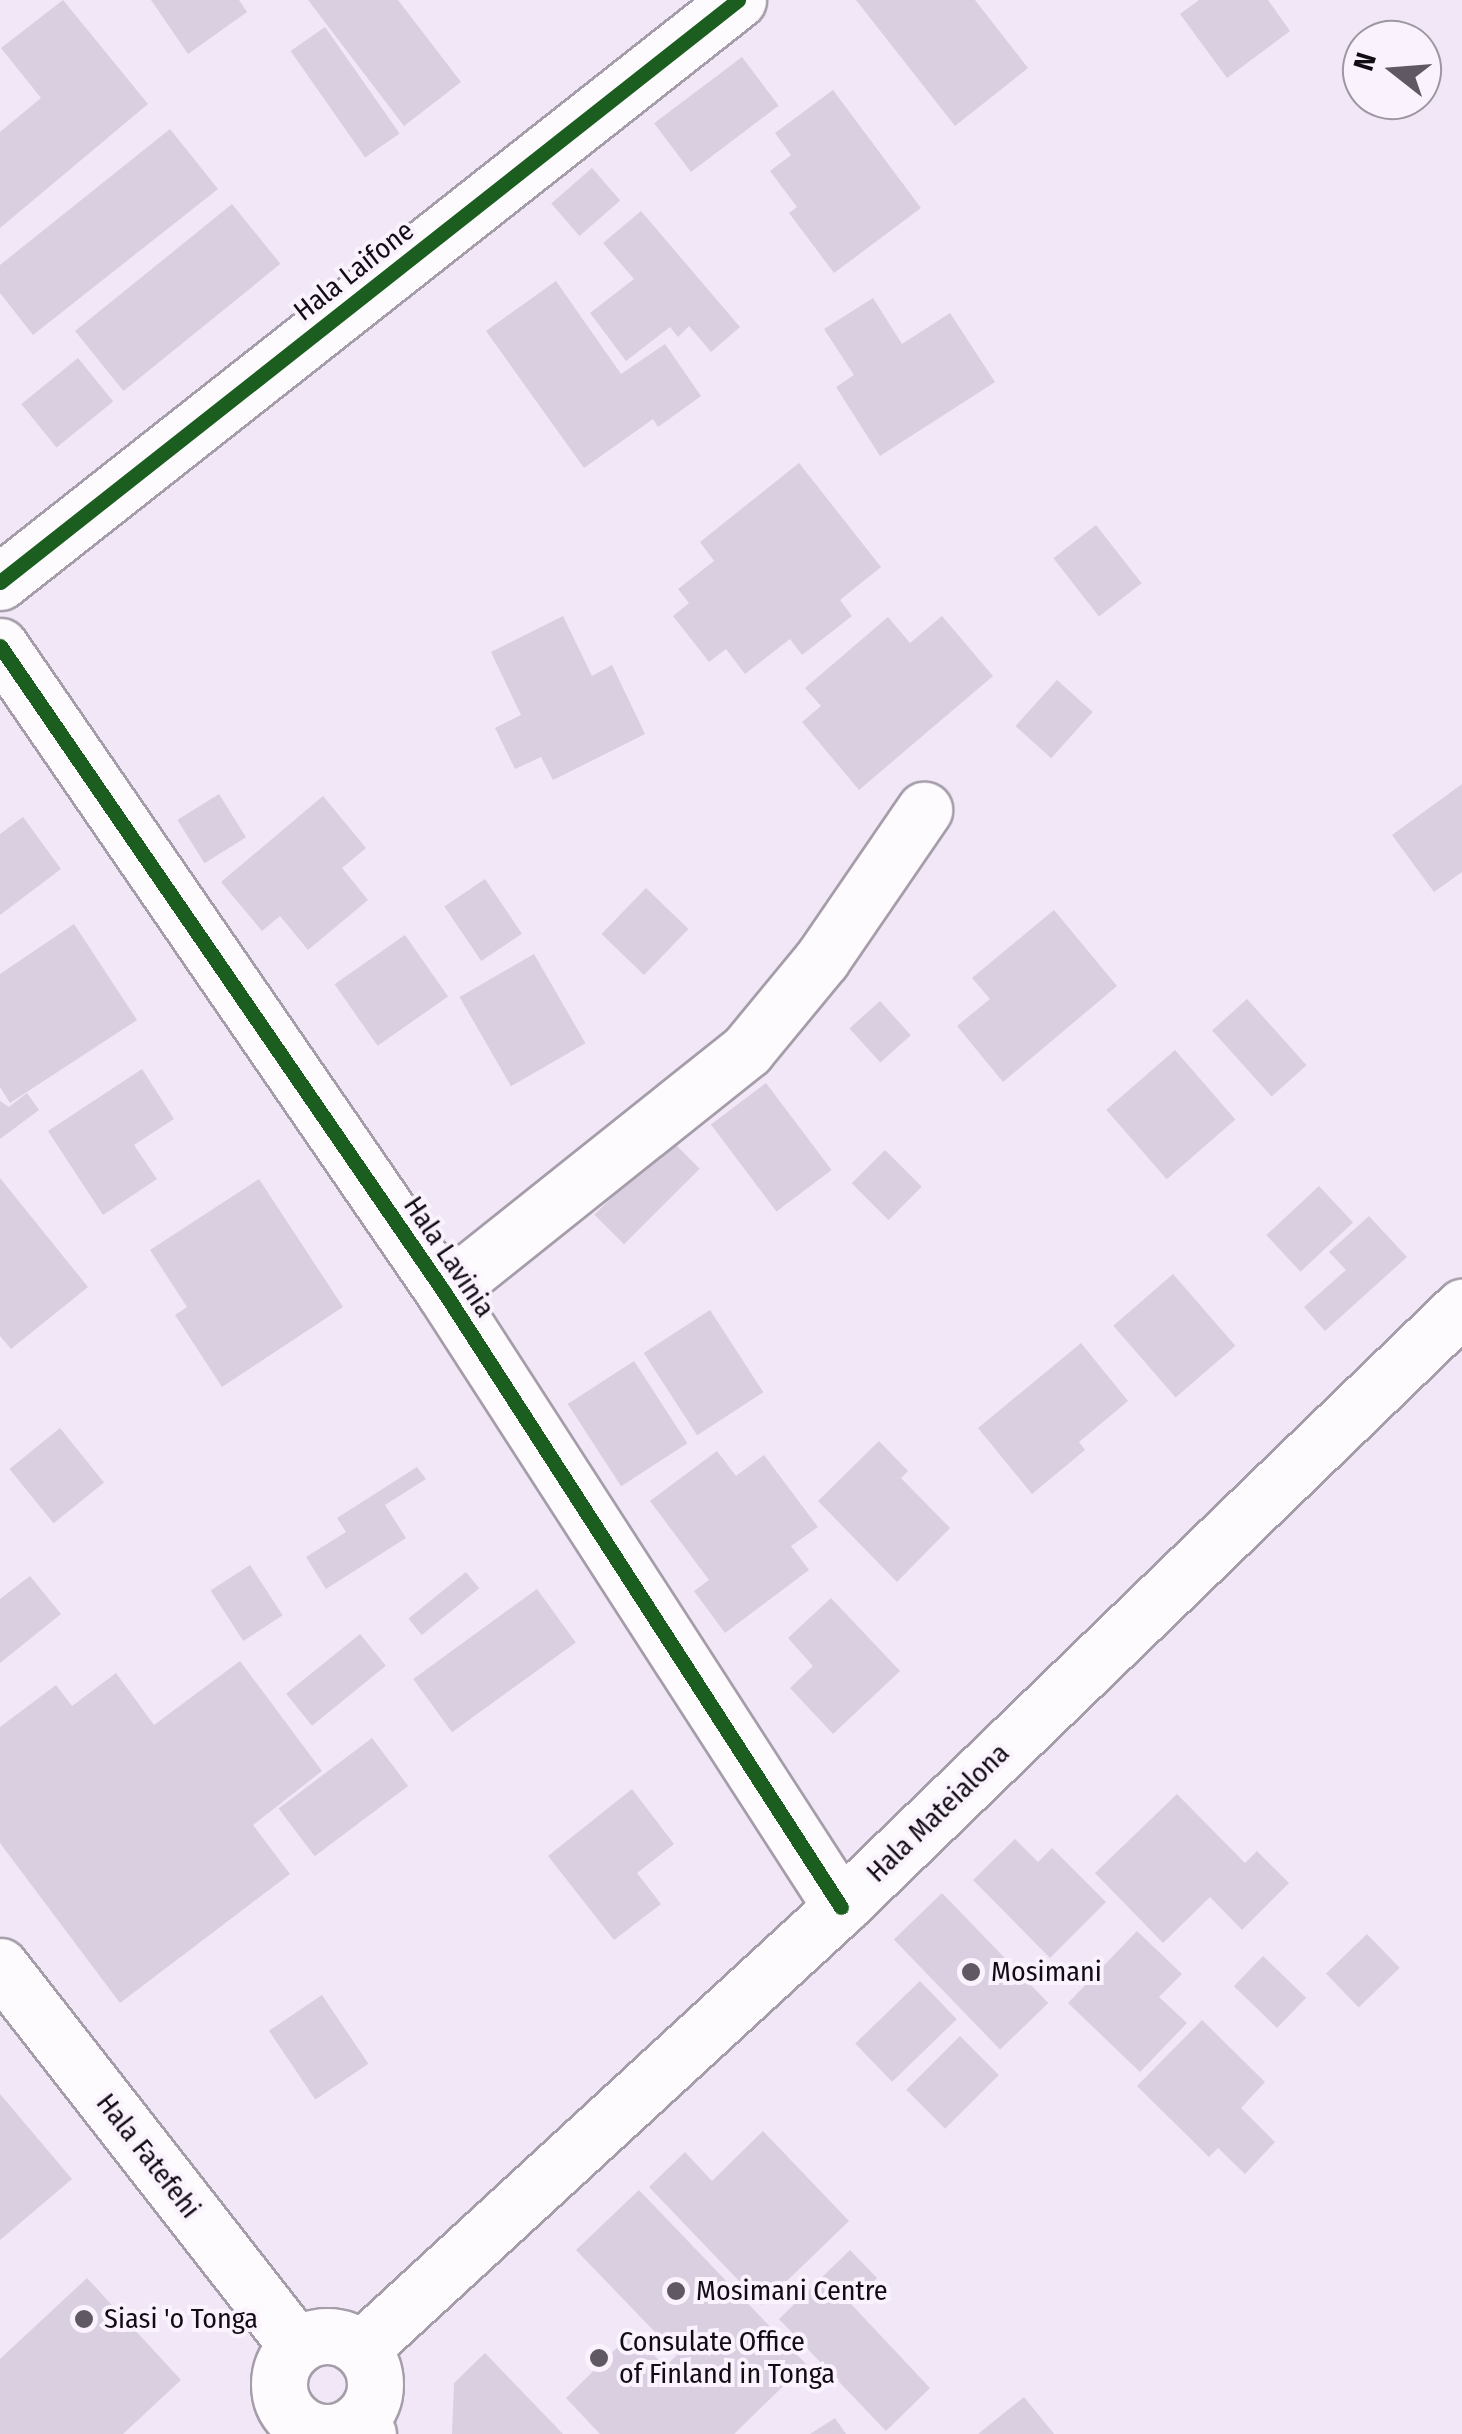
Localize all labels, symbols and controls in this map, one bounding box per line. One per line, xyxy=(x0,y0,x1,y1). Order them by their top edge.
north arrow xyxy=(1342,20,1442,120)
text: N xyxy=(1347,49,1383,75)
street label: Hala Laifone xyxy=(287,214,421,328)
street label: Hala Lavinia xyxy=(396,1190,502,1324)
street label: Hala Mateialona xyxy=(860,1737,1016,1889)
place label: Mosimani xyxy=(991,1955,1102,1989)
marker: Mosimani xyxy=(960,1961,982,1983)
street label: Hala Fatefehi xyxy=(89,2087,207,2225)
place label: Mosimani Centre xyxy=(696,2274,888,2308)
marker: Mosimani Centre xyxy=(665,2280,687,2302)
place label: Siasi 'o Tonga xyxy=(104,2302,258,2336)
marker: Siasi 'o Tonga xyxy=(73,2308,95,2330)
place label: Consulate Office of Finland in Tonga xyxy=(619,2325,835,2391)
marker: Consulate Office of Finland in Tonga xyxy=(588,2347,610,2369)

